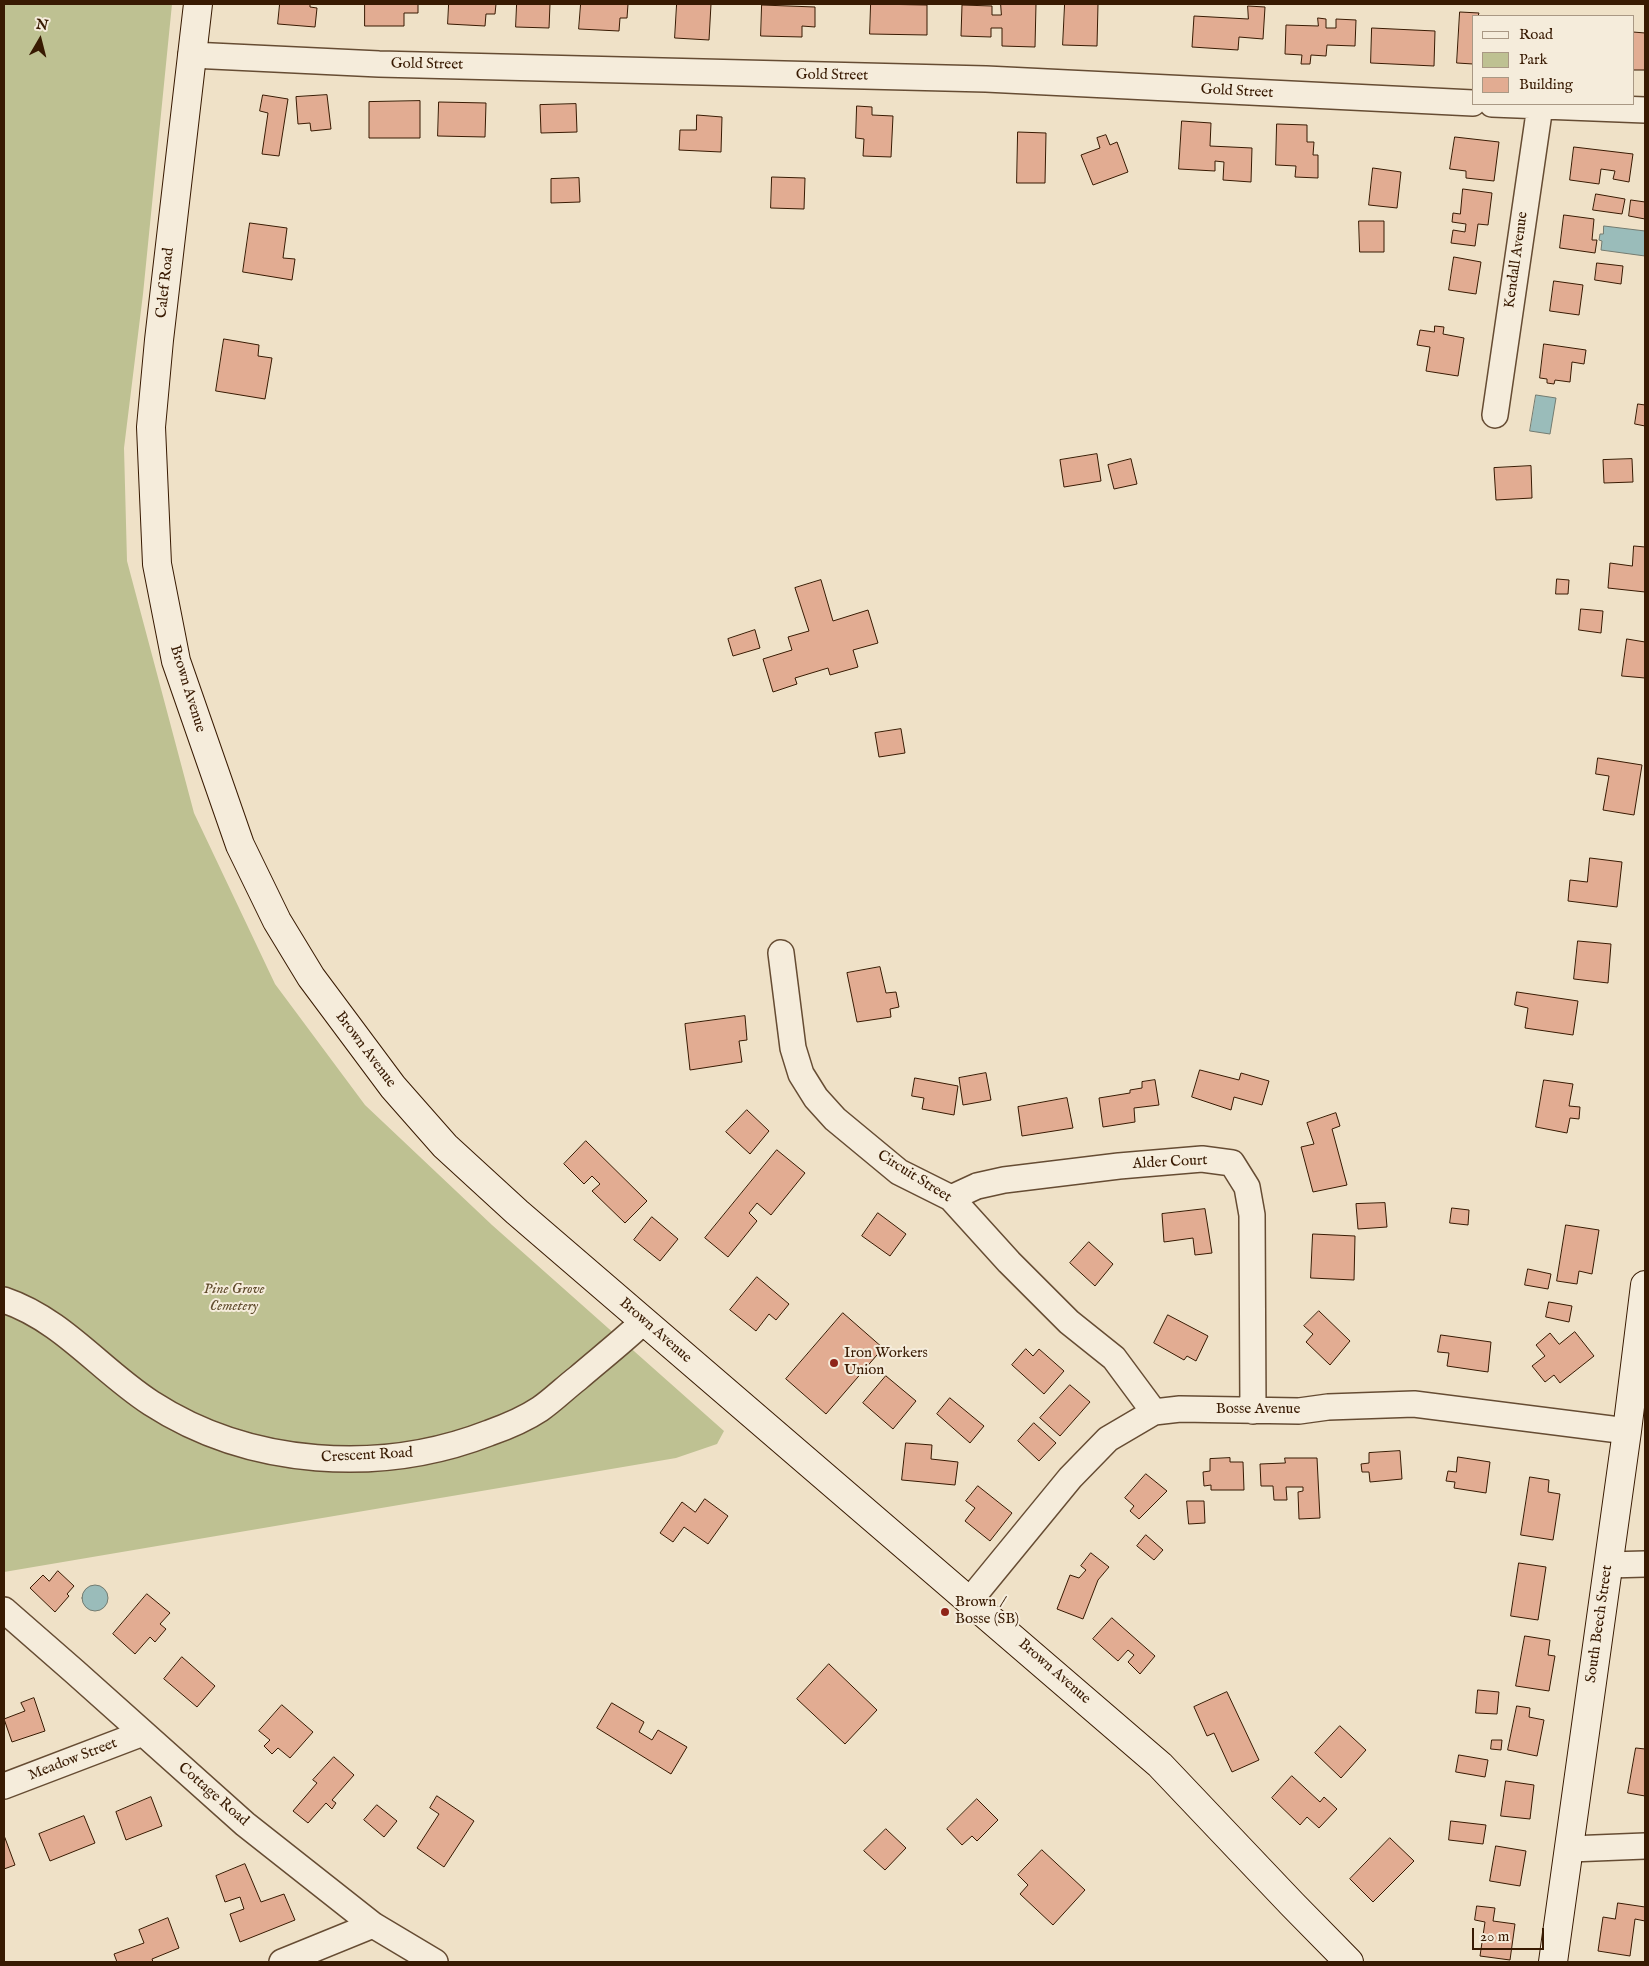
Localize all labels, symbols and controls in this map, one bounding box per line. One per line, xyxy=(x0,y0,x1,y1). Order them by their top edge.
north arrow xyxy=(15,15,65,65)
text: N xyxy=(35,15,49,35)
legend xyxy=(1472,15,1634,105)
text: Road xyxy=(1519,25,1553,44)
text: Park xyxy=(1519,50,1548,69)
street label: Gold Street xyxy=(391,55,463,75)
street label: Gold Street xyxy=(796,66,868,86)
text: Building xyxy=(1519,75,1573,94)
street label: Gold Street xyxy=(1200,81,1274,103)
street label: Kendall Avenue xyxy=(1501,210,1533,310)
street label: Calef Road xyxy=(153,247,179,319)
street label: Brown Avenue xyxy=(165,643,209,735)
street label: Brown Avenue xyxy=(331,1009,399,1091)
street label: Circuit Street xyxy=(874,1147,954,1207)
street label: Alder Court xyxy=(1132,1152,1208,1174)
park label: Pine Grove Cemetery xyxy=(203,1281,265,1316)
street label: Brown Avenue xyxy=(615,1295,695,1367)
place label: Iron Workers Union xyxy=(844,1345,928,1380)
marker: Iron Workers Union xyxy=(828,1357,840,1369)
street label: Bosse Avenue xyxy=(1216,1401,1300,1419)
street label: Crescent Road xyxy=(321,1445,413,1467)
street label: South Beech Street xyxy=(1583,1564,1617,1684)
place label: Brown / Bosse (SB) xyxy=(955,1594,1019,1629)
marker: Brown / Bosse (SB) xyxy=(939,1606,951,1618)
street label: Brown Avenue xyxy=(1014,1636,1094,1708)
street label: Meadow Street xyxy=(26,1735,120,1785)
street label: Cottage Road xyxy=(174,1759,252,1831)
scale bar xyxy=(1474,1918,1546,1950)
text: 20 m xyxy=(1480,1927,1509,1946)

